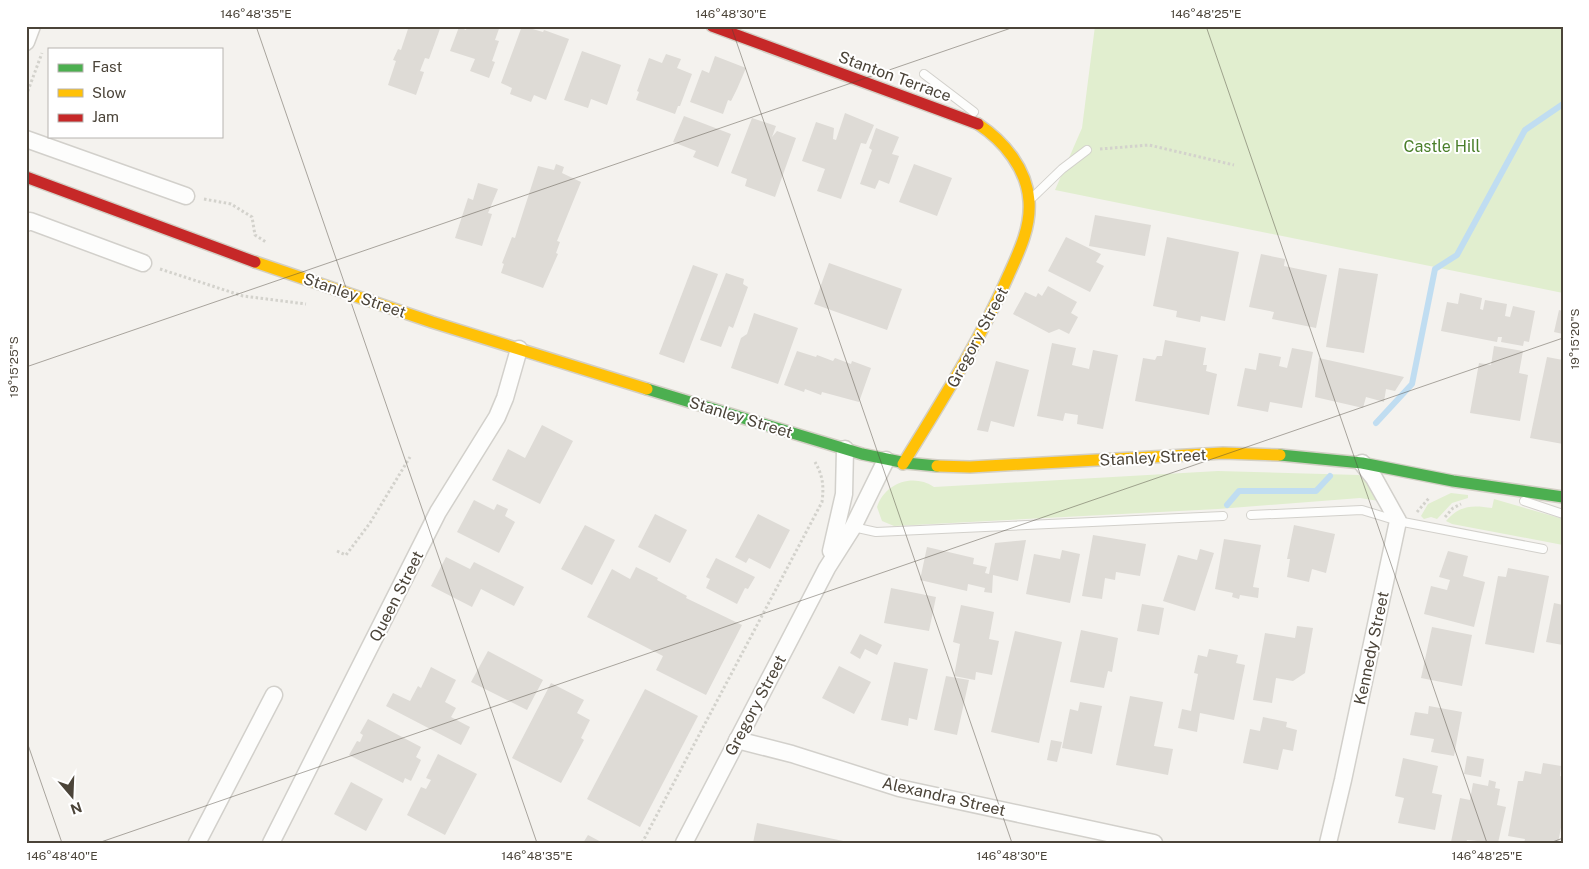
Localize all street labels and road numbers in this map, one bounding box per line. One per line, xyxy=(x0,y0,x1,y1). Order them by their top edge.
street label: Stanton Terrace xyxy=(836,47,954,106)
street label: Stanley Street xyxy=(301,269,409,322)
street label: Gregory Street xyxy=(943,284,1012,391)
street label: Stanley Street xyxy=(687,393,795,442)
street label: Stanley Street xyxy=(1099,445,1207,470)
street label: Queen Street xyxy=(365,548,427,645)
street label: Kennedy Street xyxy=(1350,590,1393,707)
street label: Gregory Street xyxy=(721,652,790,759)
street label: Alexandra Street xyxy=(880,773,1008,820)

